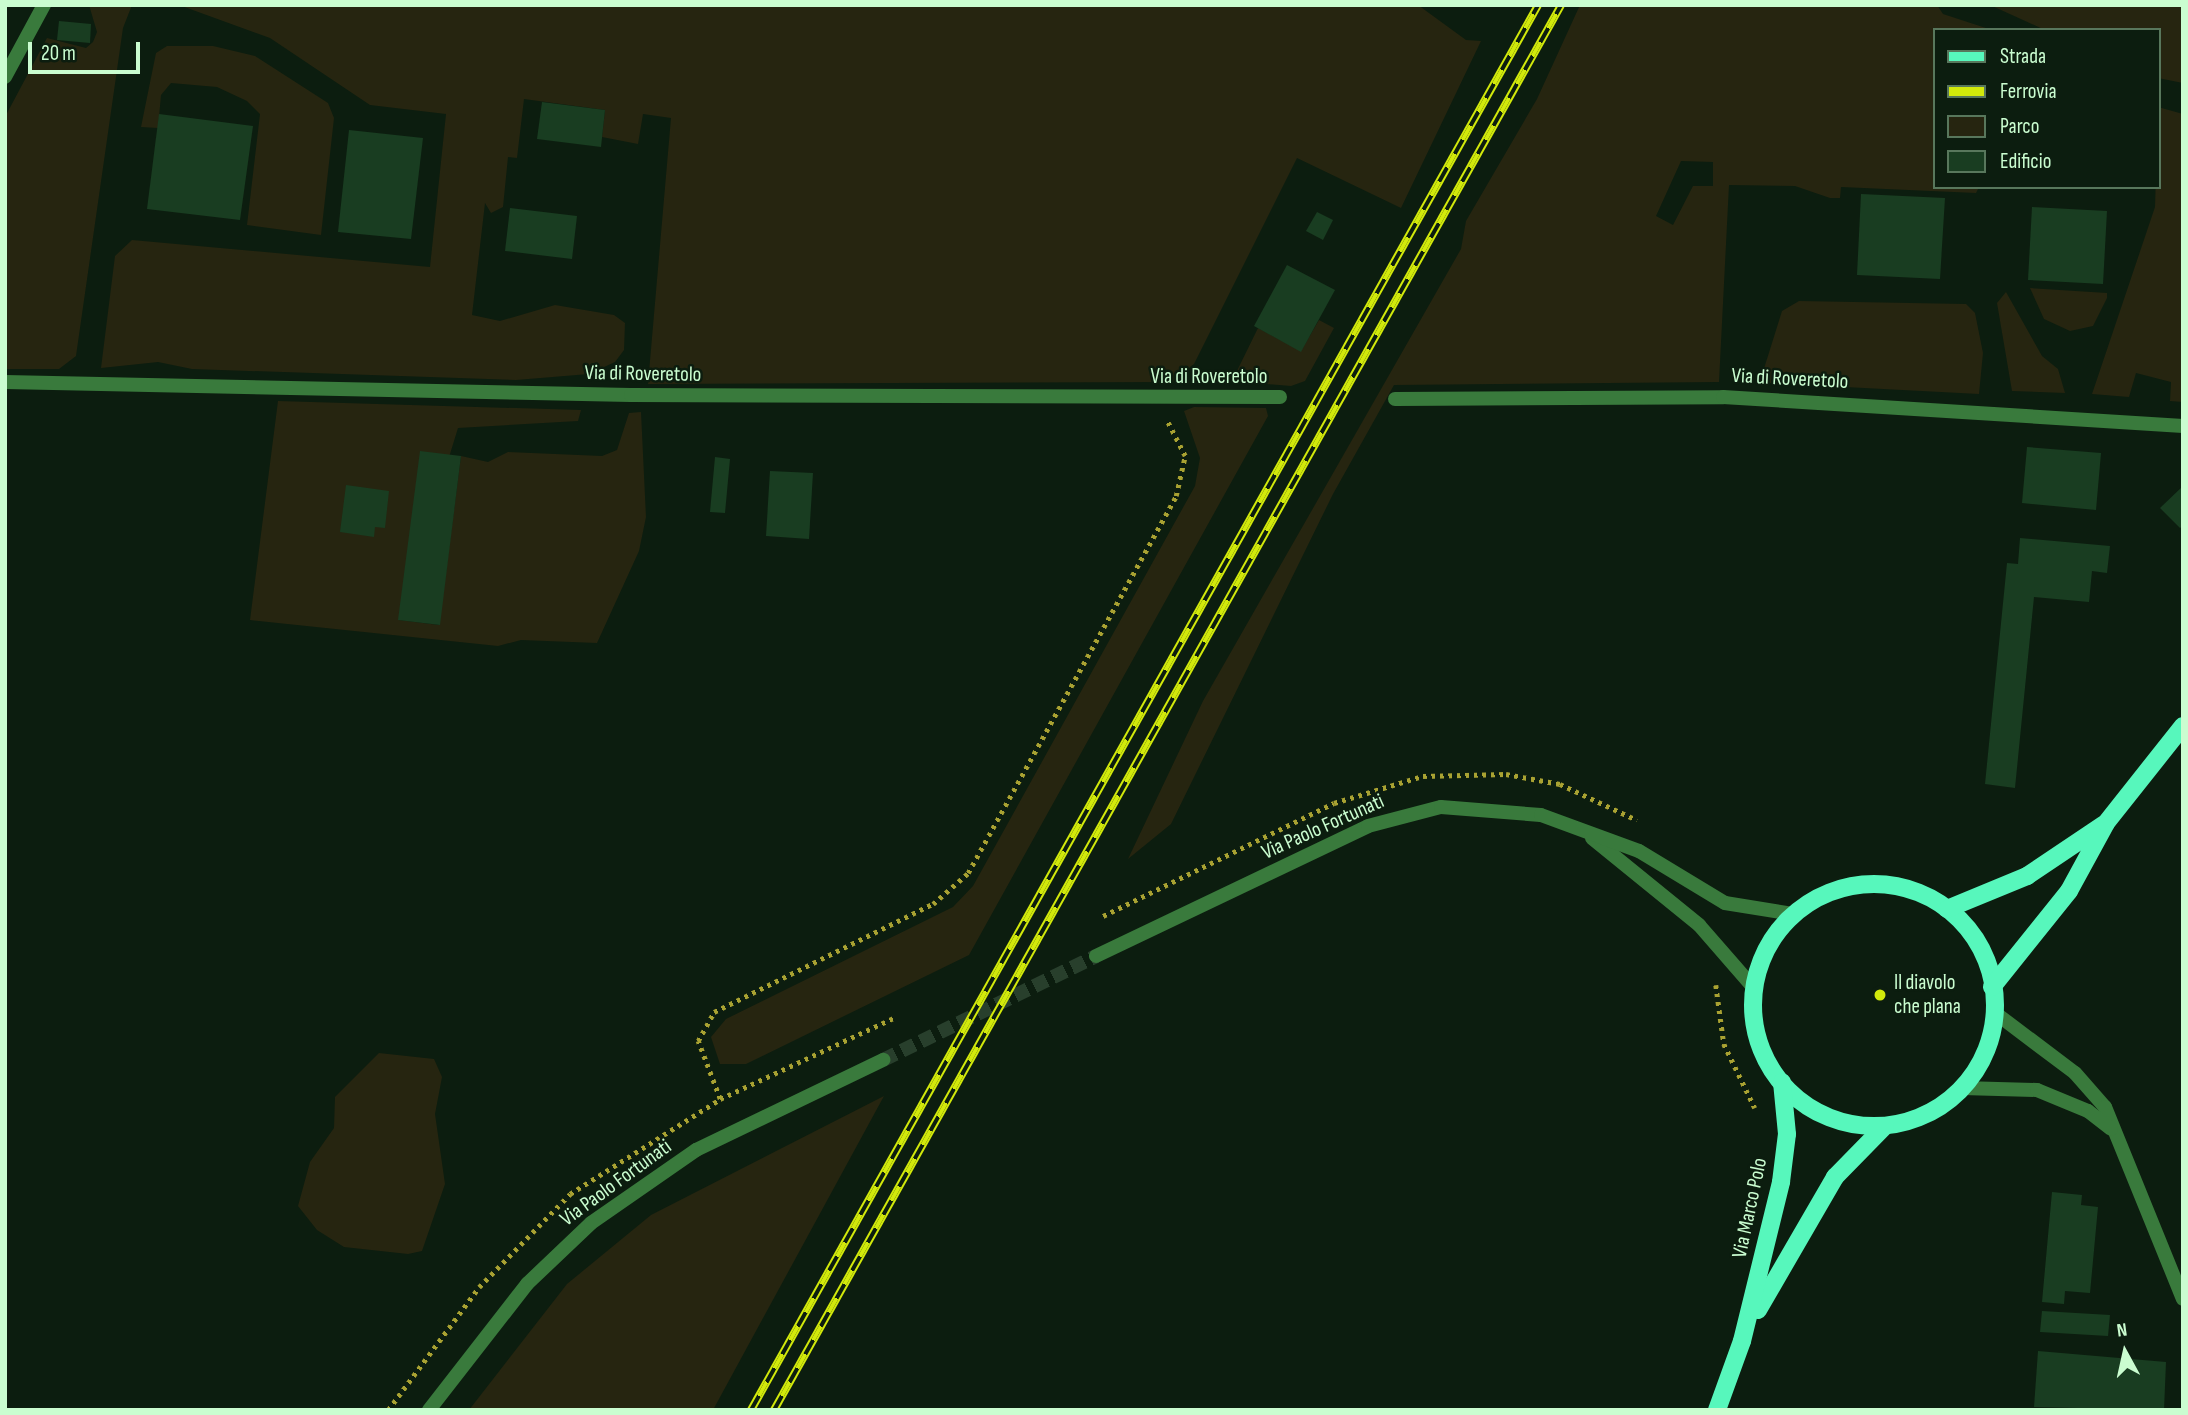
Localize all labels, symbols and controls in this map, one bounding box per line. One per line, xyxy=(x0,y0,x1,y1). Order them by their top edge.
scale bar xyxy=(32,28,144,72)
legend xyxy=(1932,28,2160,189)
text: 20 m xyxy=(41,41,76,66)
text: Strada xyxy=(2000,44,2046,69)
text: Ferrovia xyxy=(2000,79,2057,104)
text: Parco xyxy=(2000,114,2039,139)
text: Edificio xyxy=(2000,149,2051,174)
street label: Via di Roveretolo xyxy=(584,360,702,388)
street label: Via di Roveretolo xyxy=(1731,363,1849,395)
street label: Via di Roveretolo xyxy=(1151,364,1267,390)
street label: Via Paolo Fortunati xyxy=(1258,789,1388,865)
place label: Il diavolo che plana xyxy=(1894,970,1961,1020)
marker: Il diavolo che plana xyxy=(1872,987,1888,1003)
street label: Via Paolo Fortunati xyxy=(555,1134,677,1232)
street label: Via Marco Polo xyxy=(1727,1156,1773,1260)
north arrow xyxy=(2090,1317,2160,1387)
text: N xyxy=(2115,1319,2129,1343)

